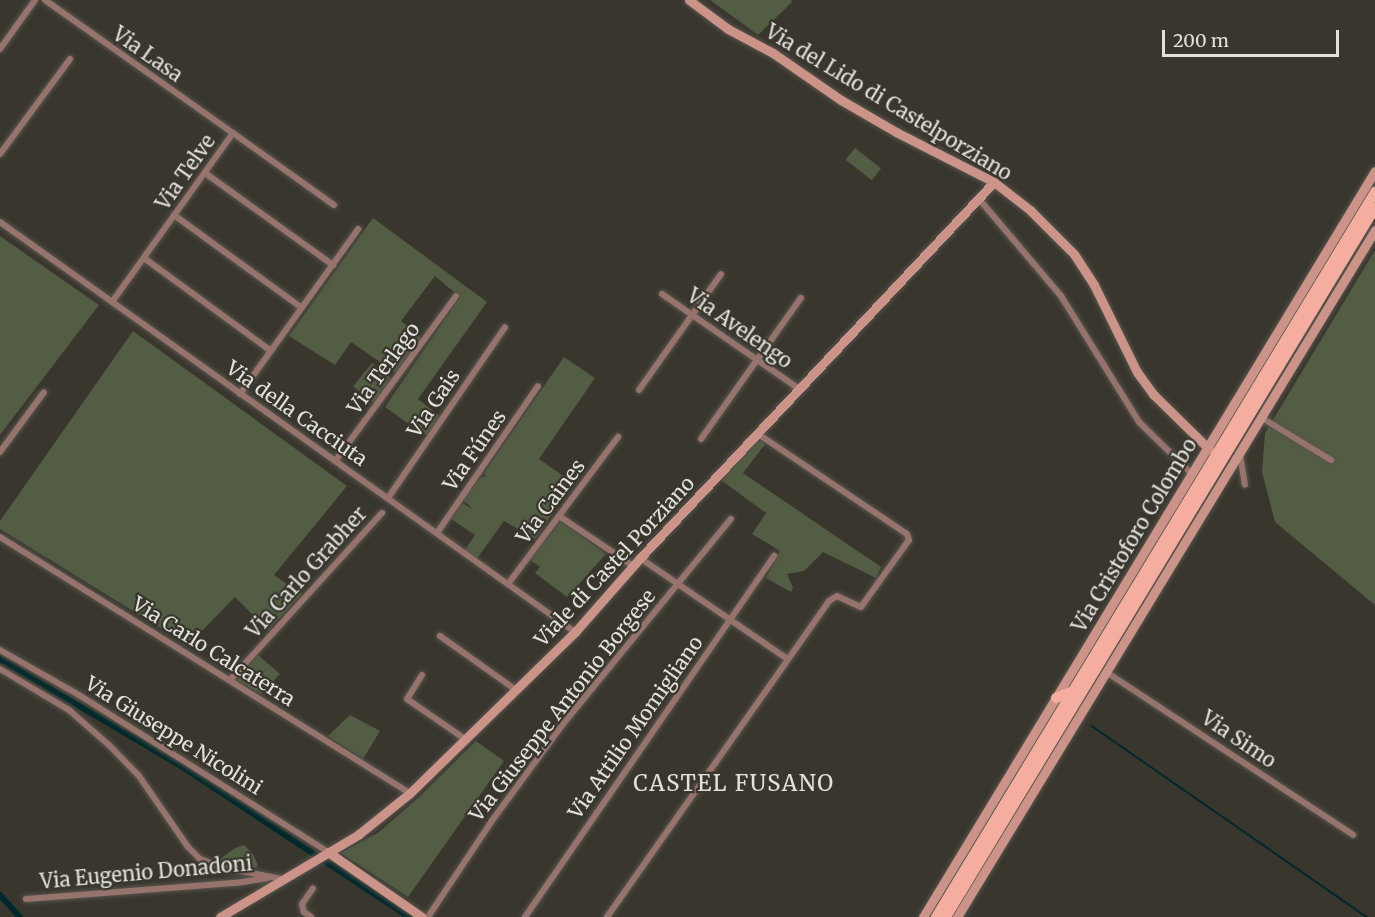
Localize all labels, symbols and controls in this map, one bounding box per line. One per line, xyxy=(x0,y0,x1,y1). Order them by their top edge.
scale bar xyxy=(1165,18,1342,56)
street label: Via del Lido di Castelporziano xyxy=(762,19,1016,185)
street label: Via Lasa xyxy=(108,21,188,87)
text: 200 m xyxy=(1173,29,1229,52)
street label: Via Telve xyxy=(150,130,220,214)
street label: Via Avelengo xyxy=(683,283,797,373)
street label: Via Terlago xyxy=(342,317,424,419)
street label: Via della Cacciuta xyxy=(222,355,372,471)
street label: Via Gais xyxy=(402,365,464,441)
street label: Via Fúnes xyxy=(437,405,511,495)
street label: Via Cristoforo Colombo xyxy=(1067,434,1201,636)
street label: Via Caines xyxy=(511,454,589,548)
street label: Viale di Castel Porziano xyxy=(529,471,699,651)
street label: Via Carlo Grabher xyxy=(241,502,371,642)
street label: Via Giuseppe Antonio Borgese xyxy=(464,584,660,826)
street label: Via Carlo Calcaterra xyxy=(128,591,300,711)
street label: Via Attilio Momigliano xyxy=(563,631,707,823)
street label: Via Giuseppe Nicolini xyxy=(81,671,267,799)
street label: Via Simo xyxy=(1197,705,1281,773)
district label: CASTEL FUSANO xyxy=(633,771,835,797)
street label: Via Eugenio Donadoni xyxy=(39,851,253,893)

